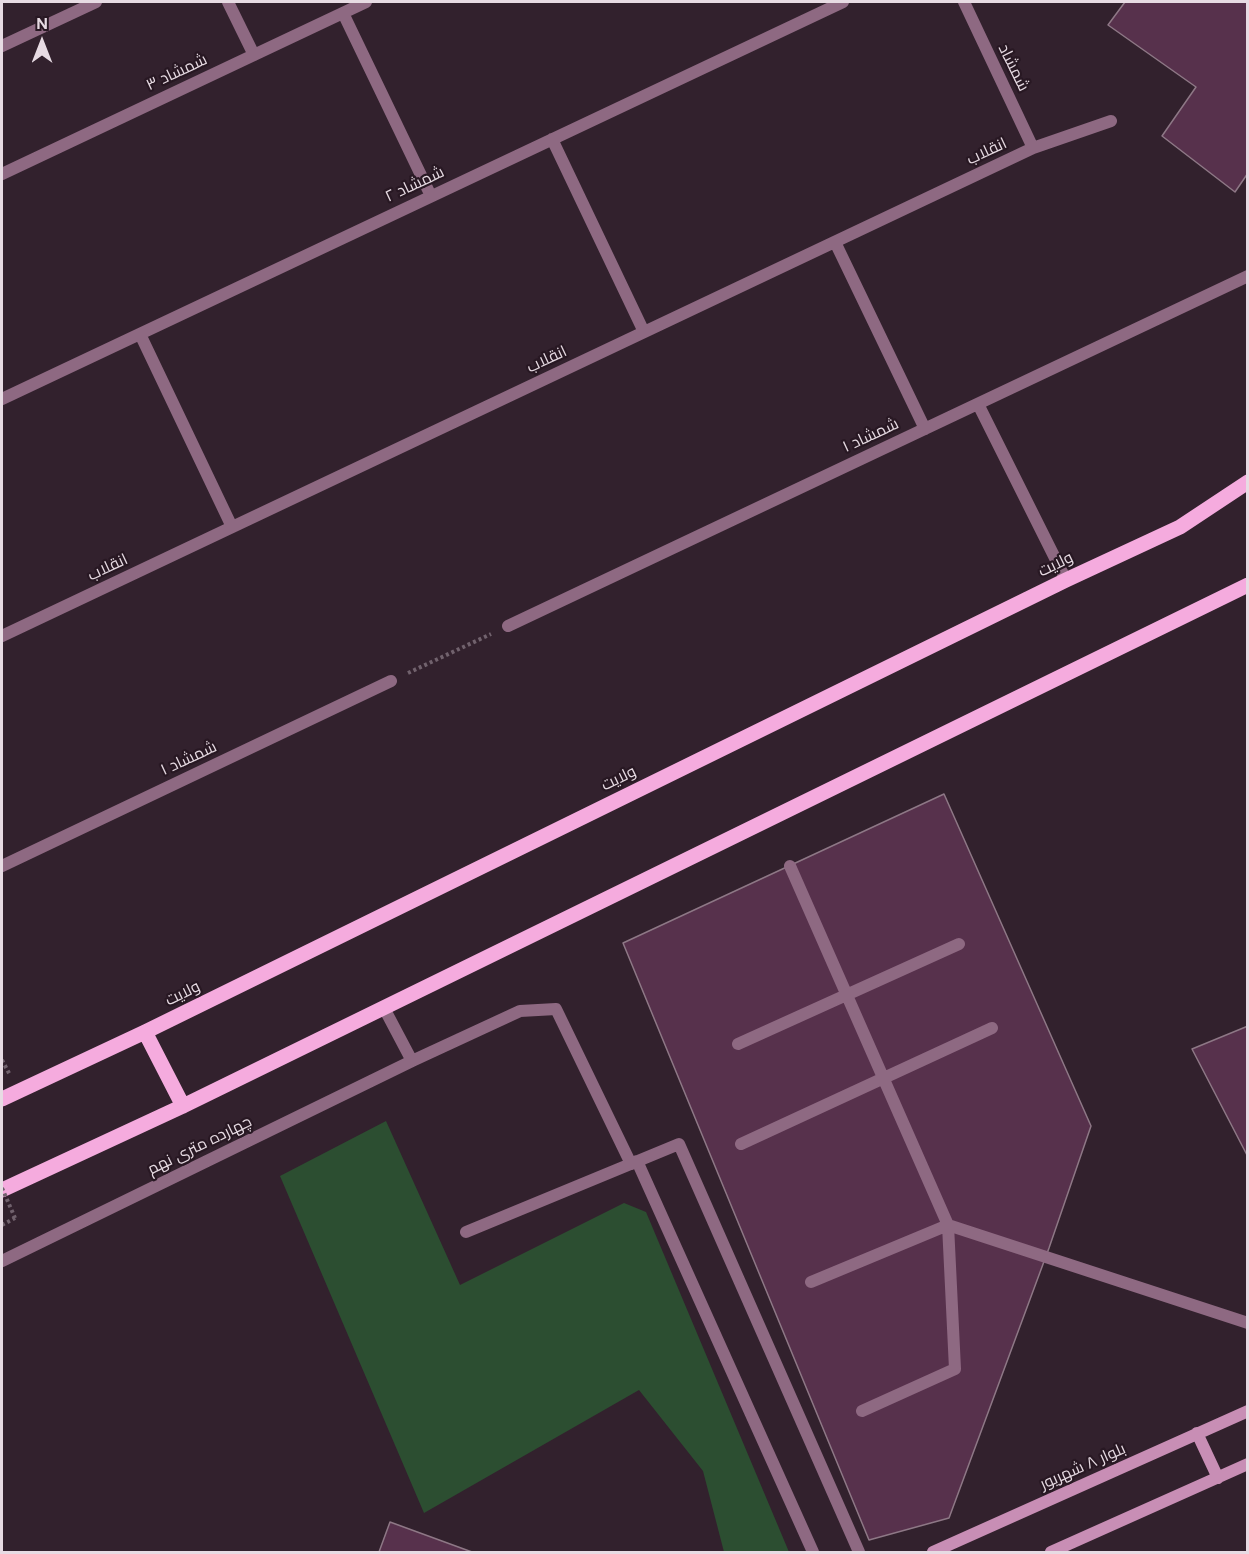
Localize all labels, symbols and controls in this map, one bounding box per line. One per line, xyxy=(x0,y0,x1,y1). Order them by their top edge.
north arrow xyxy=(12,12,72,72)
text: N xyxy=(36,13,48,34)
street label: شمشاد xyxy=(993,41,1033,95)
street label: شمشاد ۳ xyxy=(143,50,211,96)
street label: انقلاب xyxy=(964,134,1010,170)
street label: شمشاد ۲ xyxy=(382,163,448,207)
street label: انقلاب xyxy=(524,342,570,378)
street label: شمشاد ۱ xyxy=(840,415,902,457)
street label: ولایت xyxy=(1035,548,1077,582)
street label: انقلاب xyxy=(85,550,131,586)
street label: شمشاد ۱ xyxy=(158,738,220,780)
street label: ولایت xyxy=(598,762,640,796)
street label: ولایت xyxy=(162,977,204,1011)
street label: چهارده متری نهم xyxy=(145,1113,255,1179)
street label: بلوار ۸ شهریور xyxy=(1037,1440,1129,1494)

